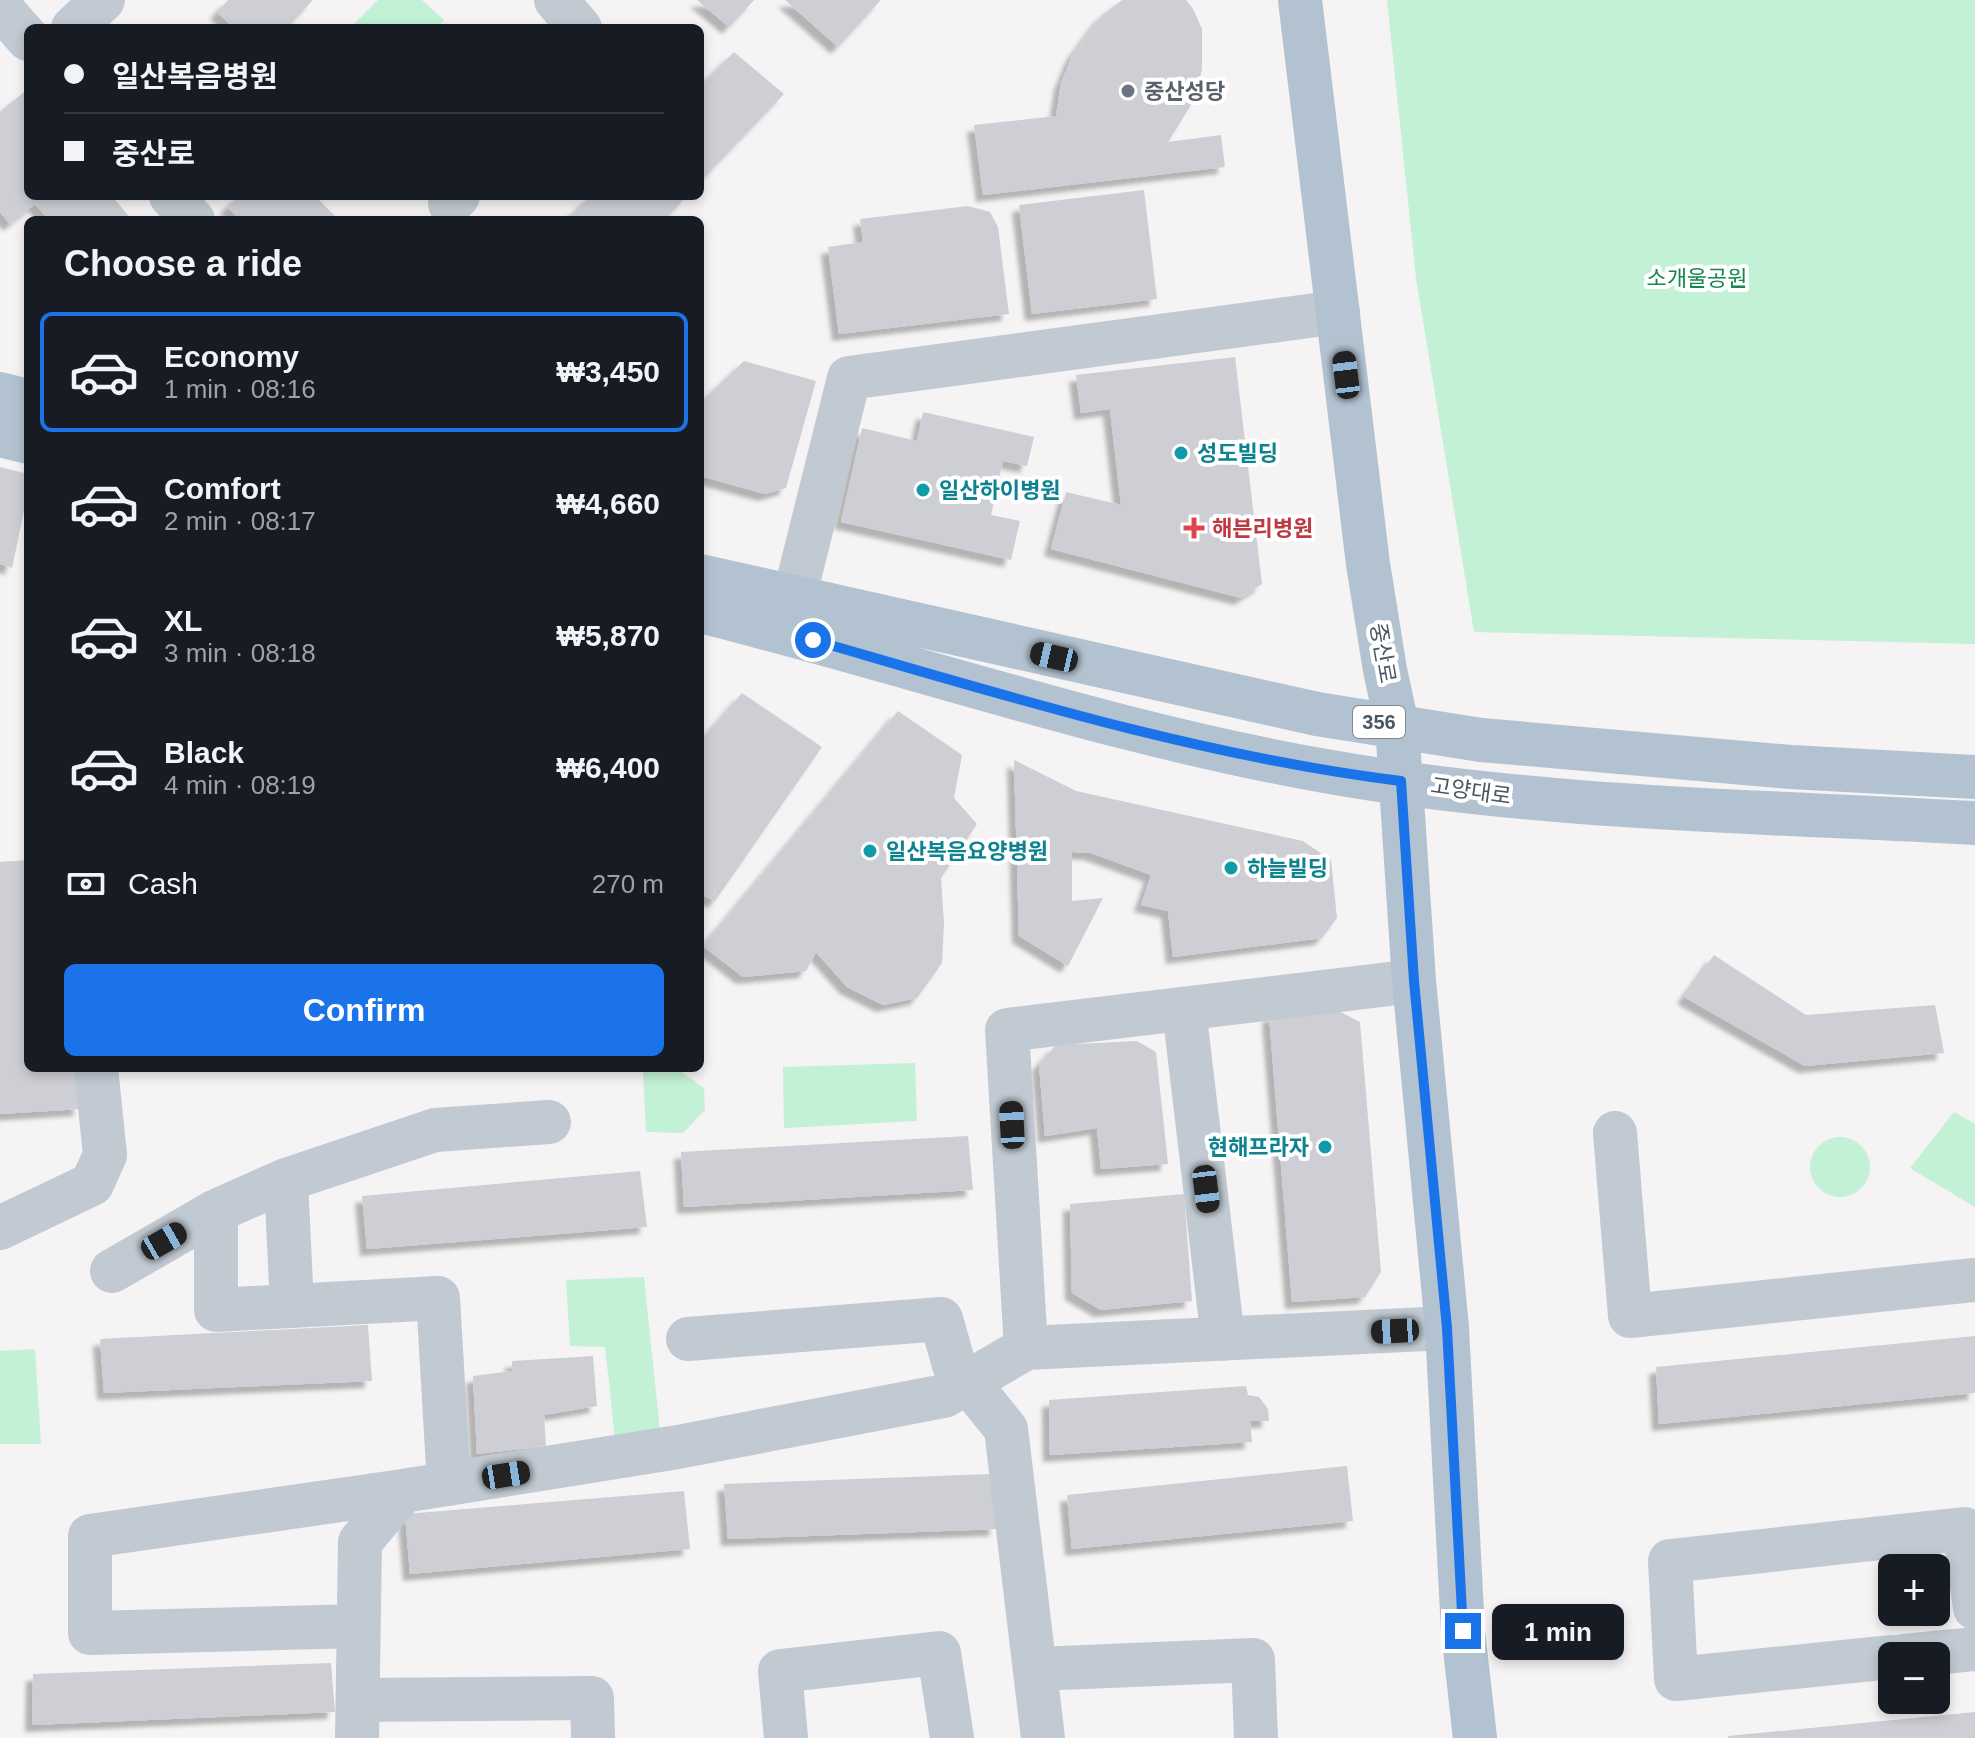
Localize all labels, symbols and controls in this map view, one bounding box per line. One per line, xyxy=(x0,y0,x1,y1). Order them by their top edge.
text: 일산복음병원 xyxy=(112,60,278,93)
place label: 중산성당 xyxy=(1144,79,1225,104)
marker: 중산성당 xyxy=(1119,82,1137,100)
text: 중산로 xyxy=(112,137,195,170)
text: Choose a ride xyxy=(64,243,302,284)
park label: 소개울공원 xyxy=(1646,266,1748,291)
icon: car xyxy=(68,336,140,408)
text: Economy xyxy=(164,340,299,373)
car xyxy=(1331,350,1361,400)
text: ₩3,450 xyxy=(557,355,660,388)
text: 1 min · 08:16 xyxy=(164,374,316,404)
place label: 성도빌딩 xyxy=(1197,441,1278,466)
marker: 성도빌딩 xyxy=(1172,444,1190,462)
icon: car xyxy=(68,468,140,540)
text: Comfort xyxy=(164,472,281,505)
place label: 일산하이병원 xyxy=(939,478,1060,503)
marker: 일산하이병원 xyxy=(914,481,932,499)
text: ₩4,660 xyxy=(557,487,660,520)
text: 2 min · 08:17 xyxy=(164,506,316,536)
place label: 해븐리병원 xyxy=(1212,516,1313,541)
marker: 해븐리병원 xyxy=(1183,517,1205,539)
icon: car xyxy=(68,600,140,672)
text: XL xyxy=(164,604,202,637)
text: ₩5,870 xyxy=(557,619,660,652)
street label: 중산로 xyxy=(1365,621,1401,685)
route start xyxy=(795,622,831,658)
text: 3 min · 08:18 xyxy=(164,638,316,668)
car xyxy=(1028,640,1080,674)
road number: 356 xyxy=(1353,706,1405,738)
icon: car xyxy=(68,732,140,804)
text: Black xyxy=(164,736,244,769)
text: ₩6,400 xyxy=(557,751,660,784)
text: 4 min · 08:19 xyxy=(164,770,316,800)
street label: 고양대로 xyxy=(1429,773,1513,809)
place label: 일산복음요양병원 xyxy=(886,839,1048,864)
marker: 일산복음요양병원 xyxy=(861,842,879,860)
place label: 하늘빌딩 xyxy=(1247,856,1328,881)
marker: 하늘빌딩 xyxy=(1222,859,1240,877)
icon: cash xyxy=(64,862,108,906)
text: Cash xyxy=(128,867,198,900)
text: 270 m xyxy=(592,869,664,899)
button: Confirm xyxy=(64,964,664,1056)
car xyxy=(999,1100,1025,1150)
place label: 현해프라자 xyxy=(1208,1135,1309,1160)
marker: 현해프라자 xyxy=(1316,1138,1334,1156)
car xyxy=(1191,1164,1221,1214)
car xyxy=(137,1219,191,1263)
car xyxy=(1370,1318,1420,1344)
car xyxy=(480,1459,532,1491)
map controls xyxy=(1878,1554,1950,1714)
button: + xyxy=(1878,1554,1950,1626)
callout: 1 min xyxy=(1491,1603,1623,1659)
route end xyxy=(1445,1613,1481,1649)
text: 1 min xyxy=(1524,1617,1592,1647)
button: − xyxy=(1878,1642,1950,1714)

